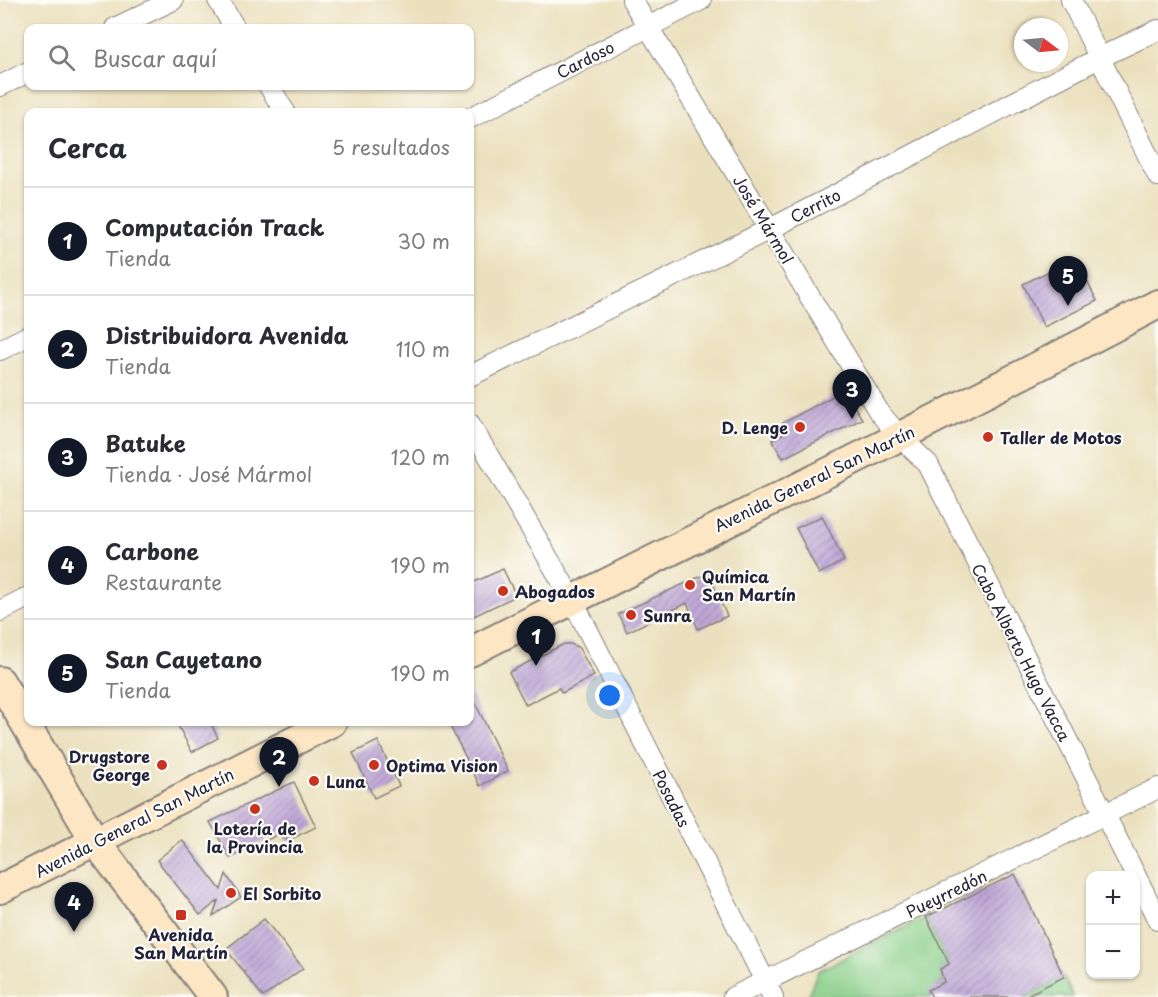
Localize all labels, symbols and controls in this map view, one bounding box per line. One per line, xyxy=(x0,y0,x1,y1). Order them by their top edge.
north arrow xyxy=(1014,18,1068,72)
search box xyxy=(24,24,474,90)
street label: Cardoso xyxy=(552,34,618,84)
icon: search xyxy=(45,41,78,74)
text: Buscar aquí xyxy=(93,41,217,74)
text: Cerca xyxy=(48,128,127,167)
text: 5 resultados xyxy=(332,132,450,162)
street label: José Mármol xyxy=(728,170,800,268)
street label: Cerrito xyxy=(786,182,845,228)
text: Computación Track xyxy=(105,210,325,243)
text: 1 xyxy=(63,226,72,256)
text: 30 m xyxy=(397,226,450,256)
text: Tienda xyxy=(105,243,171,273)
pin: 5 xyxy=(1048,256,1088,306)
text: Distribuidora Avenida xyxy=(105,318,349,351)
text: 2 xyxy=(60,334,75,364)
text: 110 m xyxy=(396,334,450,364)
text: Tienda xyxy=(105,351,171,381)
pin: 3 xyxy=(832,370,872,419)
place label: D. Lenge xyxy=(722,415,788,439)
street label: Avenida General San Martín xyxy=(710,419,918,537)
marker: D. Lenge xyxy=(793,420,807,434)
place label: Taller de Motos xyxy=(1000,425,1122,449)
text: Batuke xyxy=(105,426,186,459)
marker: Taller de Motos xyxy=(981,430,995,444)
text: 3 xyxy=(61,442,74,472)
text: 120 m xyxy=(391,442,450,472)
text: Tienda · José Mármol xyxy=(105,459,312,489)
text: Carbone xyxy=(105,534,199,567)
text: 4 xyxy=(61,550,74,580)
text: 190 m xyxy=(391,550,450,580)
street label: Cabo Alberto Hugo Vacca xyxy=(967,559,1077,745)
place label: Química San Martín xyxy=(702,564,796,606)
text: Restaurante xyxy=(105,567,222,597)
marker: Química San Martín xyxy=(683,578,697,592)
place label: Abogados xyxy=(515,579,595,603)
marker: Abogados xyxy=(496,584,510,598)
place label: Sunra xyxy=(643,603,692,627)
marker: Sunra xyxy=(624,608,638,622)
pin: 1 xyxy=(516,616,556,666)
text: San Cayetano xyxy=(105,642,262,675)
text: 5 xyxy=(61,658,74,688)
text: 190 m xyxy=(391,658,450,688)
text: Tienda xyxy=(105,675,171,705)
your location xyxy=(595,681,624,710)
pin: 2 xyxy=(260,738,298,787)
place label: Drugstore George xyxy=(69,744,150,786)
place label: Optima Vision xyxy=(386,753,498,777)
marker: Drugstore George xyxy=(155,758,169,772)
marker: Optima Vision xyxy=(367,758,381,772)
street label: Avenida General San Martín xyxy=(30,761,238,883)
street label: Posadas xyxy=(647,765,697,831)
place label: Luna xyxy=(326,769,366,793)
marker: Luna xyxy=(307,774,321,788)
marker: Lotería de la Provincia xyxy=(248,802,262,816)
place label: Lotería de la Provincia xyxy=(207,816,303,858)
street label: Pueyrredón xyxy=(902,863,990,923)
map controls xyxy=(1086,871,1140,979)
button: + xyxy=(1086,871,1140,925)
place label: El Sorbito xyxy=(243,881,321,905)
pin: 4 xyxy=(54,882,94,932)
marker: El Sorbito xyxy=(224,886,238,900)
marker: Avenida San Martín xyxy=(174,908,188,922)
place label: Avenida San Martín xyxy=(134,922,228,964)
button: − xyxy=(1086,925,1140,979)

